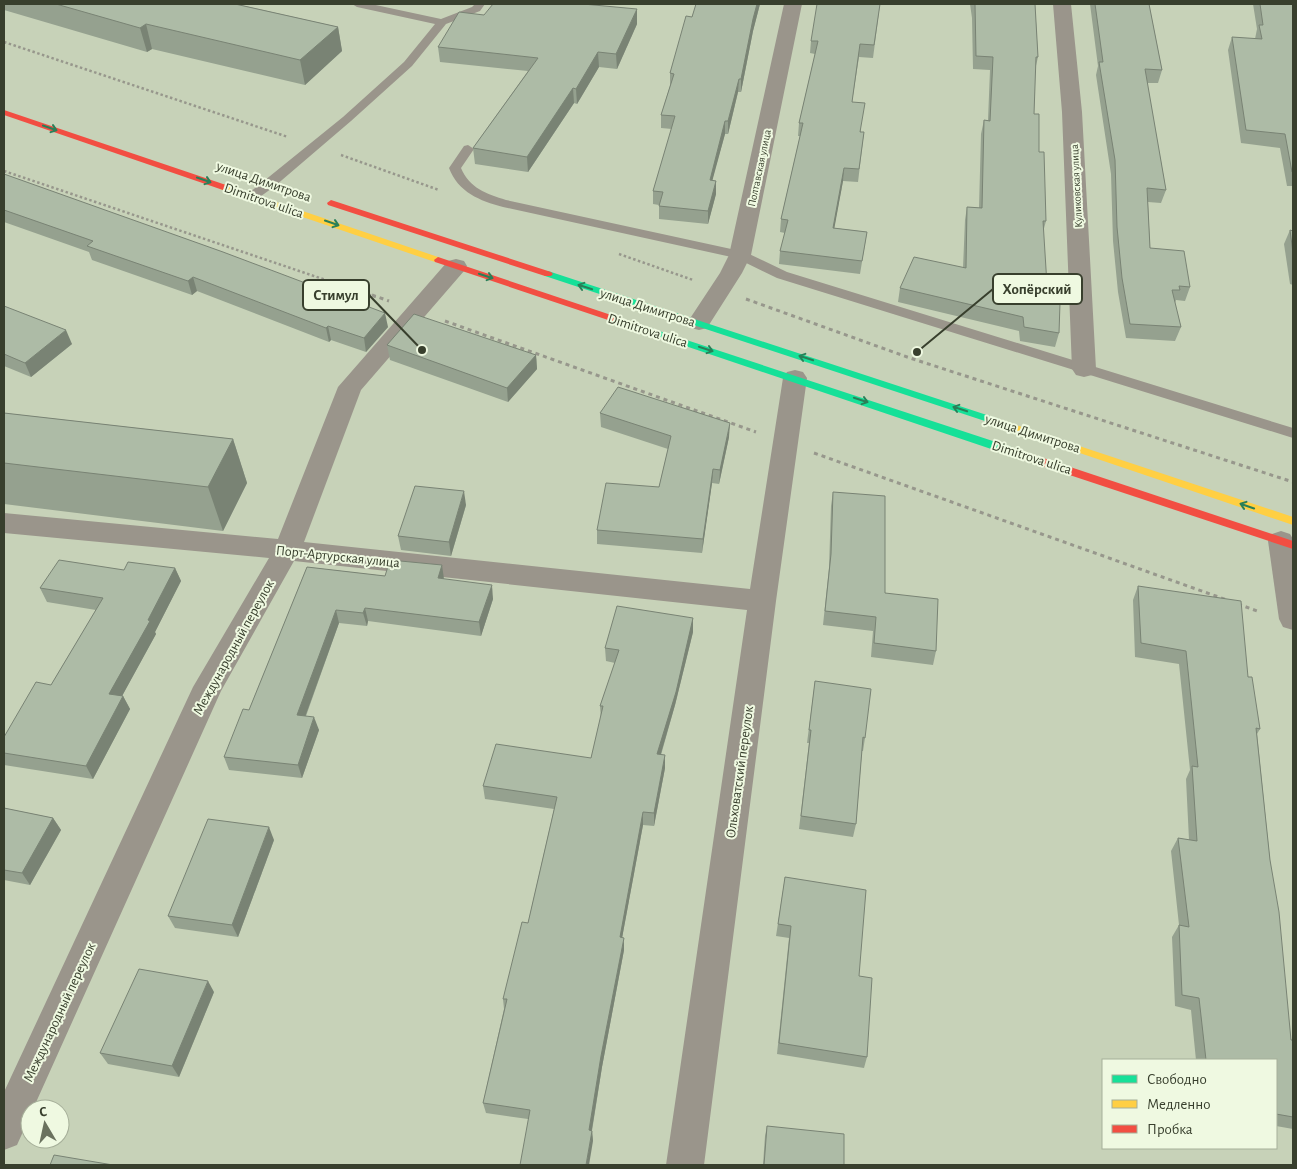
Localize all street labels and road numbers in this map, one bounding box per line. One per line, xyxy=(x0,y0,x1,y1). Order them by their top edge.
street label: Полтавская улица xyxy=(746,129,773,208)
street label: Куликовская улица xyxy=(1069,144,1084,228)
street label: улица Димитрова xyxy=(214,159,313,205)
street label: Dimitrova ulica xyxy=(222,181,306,221)
street label: улица Димитрова xyxy=(597,286,698,330)
street label: Dimitrova ulica xyxy=(606,311,690,351)
street label: улица Димитрова xyxy=(982,412,1083,456)
street label: Dimitrova ulica xyxy=(990,438,1074,478)
street label: Порт-Артурская улица xyxy=(275,544,401,571)
street label: Международный переулок xyxy=(191,577,277,717)
street label: Ольховатский переулок xyxy=(724,705,756,839)
street label: Международный переулок xyxy=(21,940,99,1084)

